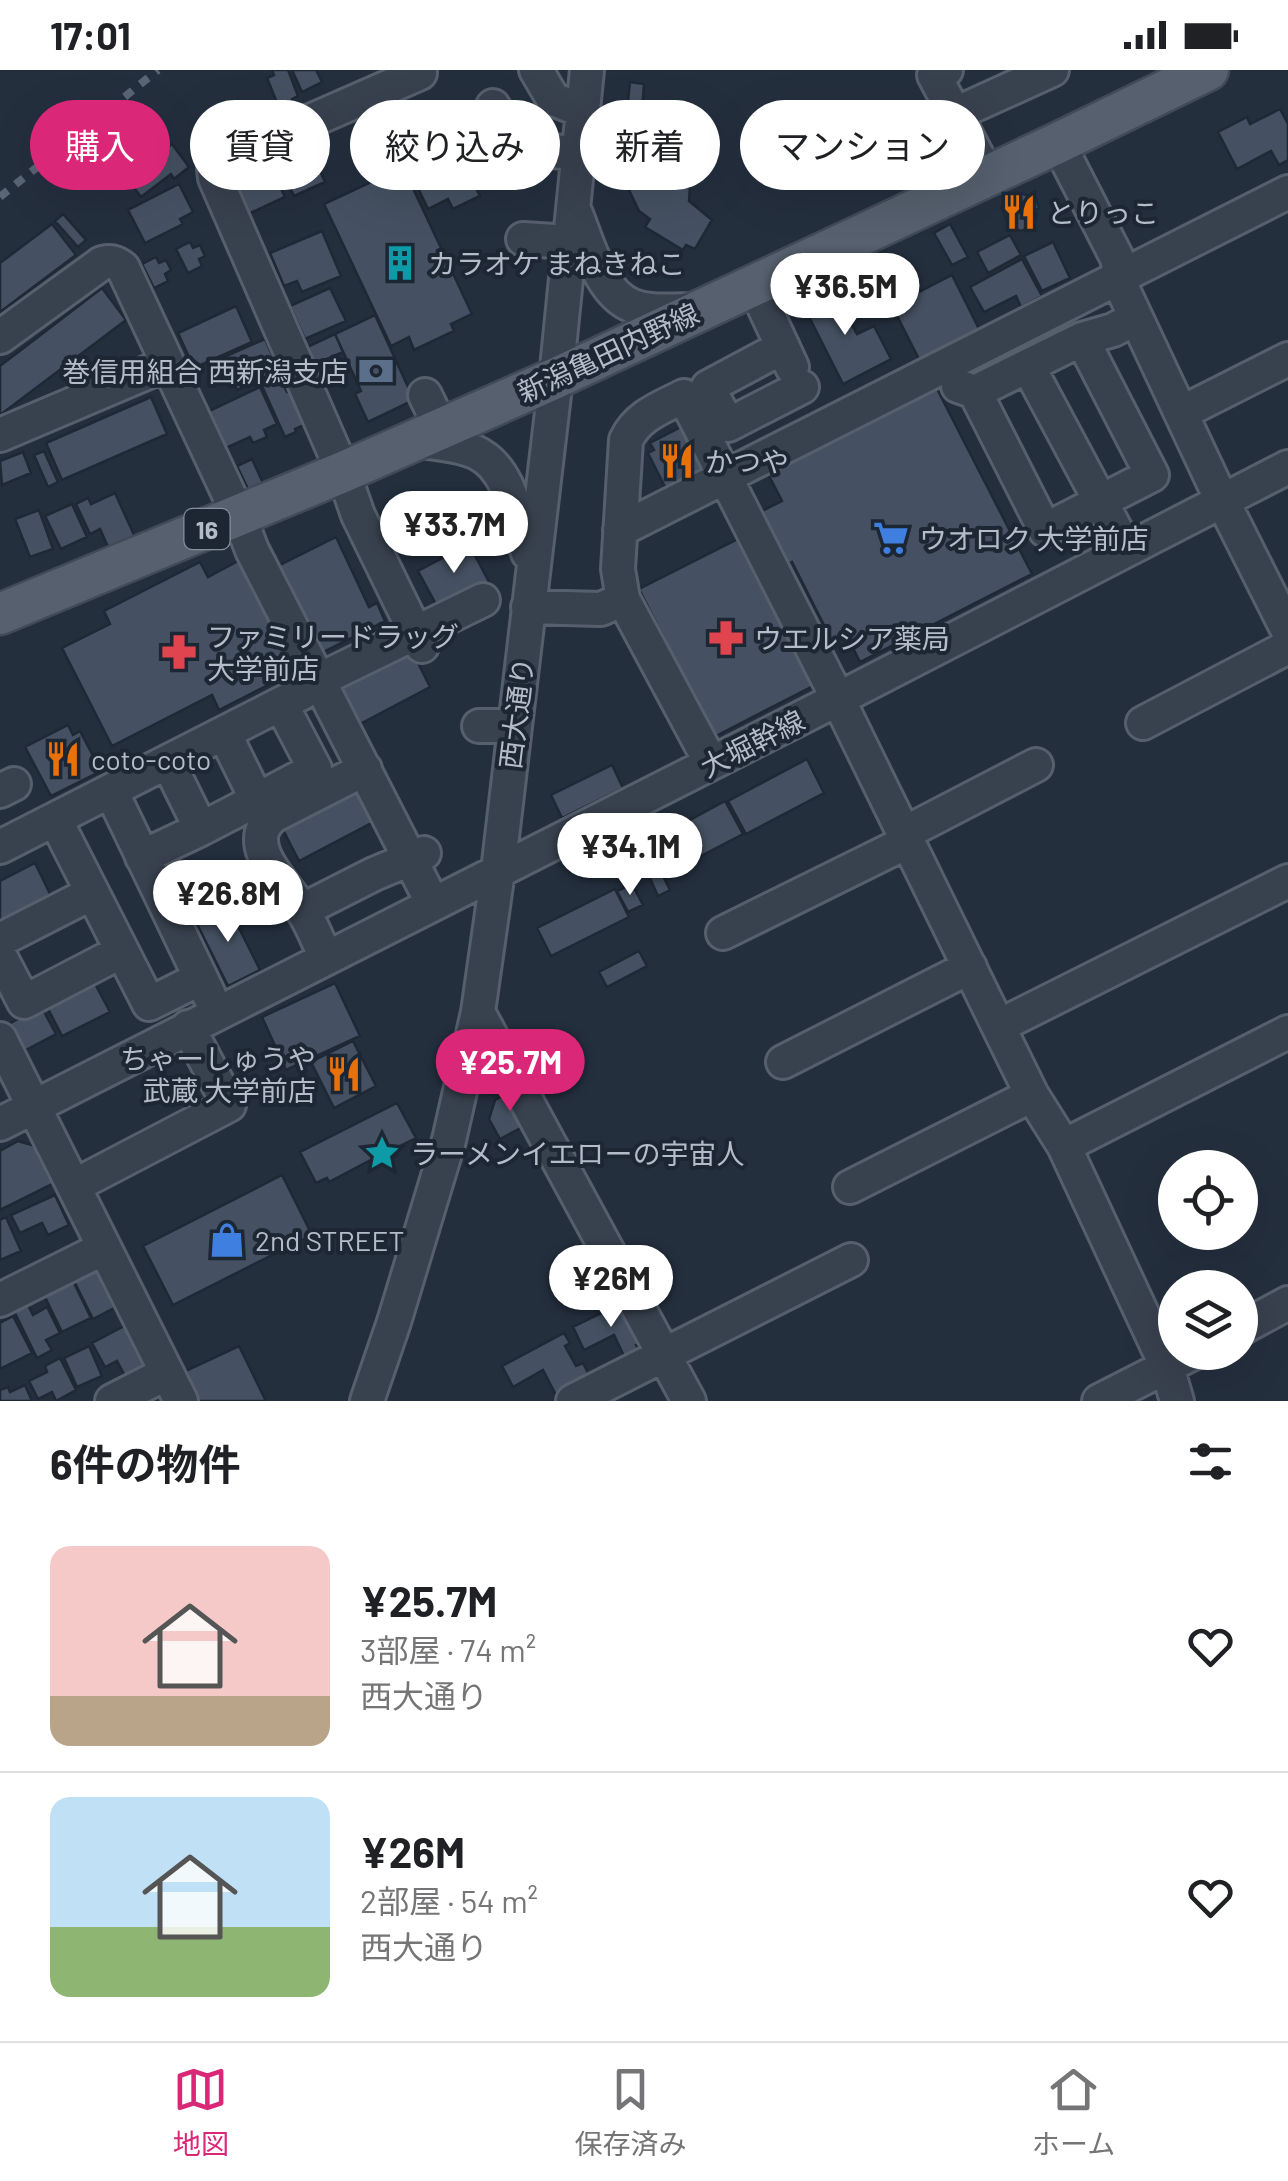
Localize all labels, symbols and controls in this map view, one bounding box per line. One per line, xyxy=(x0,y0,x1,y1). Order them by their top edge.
text: 17:01 xyxy=(50,12,131,58)
chip: 購入 xyxy=(30,100,170,190)
chip: 賃貸 xyxy=(190,100,330,190)
chip: 絞り込み xyxy=(350,100,560,190)
chip: 新着 xyxy=(580,100,720,190)
chip: マンション xyxy=(740,100,985,190)
restaurant icon: とりっこ xyxy=(1000,193,1038,231)
place label: とりっこ xyxy=(1047,195,1159,229)
building icon: カラオケ まねきねこ xyxy=(381,244,419,282)
place label: カラオケ まねきねこ xyxy=(428,246,686,280)
pin: ¥36.5M xyxy=(764,253,926,338)
text: ¥36.5M xyxy=(792,266,898,304)
street label: 新潟亀田内野線 xyxy=(512,295,704,409)
bank icon: 巻信用組合 西新潟支店 xyxy=(357,352,395,390)
place label: 巻信用組合 西新潟支店 xyxy=(62,354,348,388)
restaurant icon: かつや xyxy=(658,442,696,480)
place label: かつや xyxy=(705,444,789,478)
pin: ¥33.7M xyxy=(373,491,535,576)
text: ¥33.7M xyxy=(402,504,506,542)
road number: 16 xyxy=(184,509,230,549)
supermarket icon: ウオロク 大学前店 xyxy=(872,519,910,557)
place label: ウオロク 大学前店 xyxy=(919,521,1149,555)
place label: ファミリードラッグ 大学前店 xyxy=(207,619,459,685)
pharmacy icon: ウエルシア薬局 xyxy=(707,619,745,657)
place label: ウエルシア薬局 xyxy=(754,621,950,655)
pharmacy icon: ファミリードラッグ 大学前店 xyxy=(160,633,198,671)
street label: 西大通り xyxy=(492,655,540,771)
street label: 大堀幹線 xyxy=(694,702,810,784)
restaurant icon: coto-coto xyxy=(44,740,82,778)
place label: coto-coto xyxy=(91,742,211,776)
pin: ¥34.1M xyxy=(549,813,711,898)
text: ¥34.1M xyxy=(579,826,681,864)
pin: ¥26.8M xyxy=(147,860,309,945)
text: ¥26.8M xyxy=(175,873,281,911)
pin: ¥25.7M xyxy=(429,1029,591,1114)
place label: ちゃーしゅうや 武蔵 大学前店 xyxy=(120,1041,316,1107)
text: ¥25.7M xyxy=(458,1042,562,1080)
restaurant icon: ちゃーしゅうや 武蔵 大学前店 xyxy=(325,1055,363,1093)
place icon: ラーメンイエローの宇宙人 xyxy=(363,1134,401,1172)
place label: ラーメンイエローの宇宙人 xyxy=(410,1136,745,1170)
map controls xyxy=(1158,1150,1258,1370)
button: locate xyxy=(1158,1150,1258,1250)
shop icon: 2nd STREET xyxy=(208,1221,246,1259)
place label: 2nd STREET xyxy=(255,1223,404,1257)
pin: ¥26M xyxy=(552,1245,670,1330)
text: ¥26M xyxy=(571,1258,651,1296)
button: layers xyxy=(1158,1270,1258,1370)
icon: filters xyxy=(1183,1434,1238,1489)
text: 6件の物件 xyxy=(50,1438,241,1488)
text: ¥25.7M xyxy=(360,1575,497,1625)
icon: home xyxy=(130,1586,250,1706)
icon: heart xyxy=(1183,1619,1238,1674)
text: 3部屋 · 74 m² xyxy=(360,1630,536,1668)
text: 西大通り xyxy=(360,1676,488,1714)
text: ¥26M xyxy=(360,1826,465,1876)
icon: home xyxy=(130,1837,250,1957)
icon: heart xyxy=(1183,1870,1238,1925)
text: 2部屋 · 54 m² xyxy=(360,1881,538,1919)
text: 西大通り xyxy=(360,1927,488,1965)
tab: 地図 xyxy=(173,2062,229,2162)
tab: 保存済み xyxy=(574,2062,686,2162)
tab: ホーム xyxy=(1032,2062,1115,2162)

